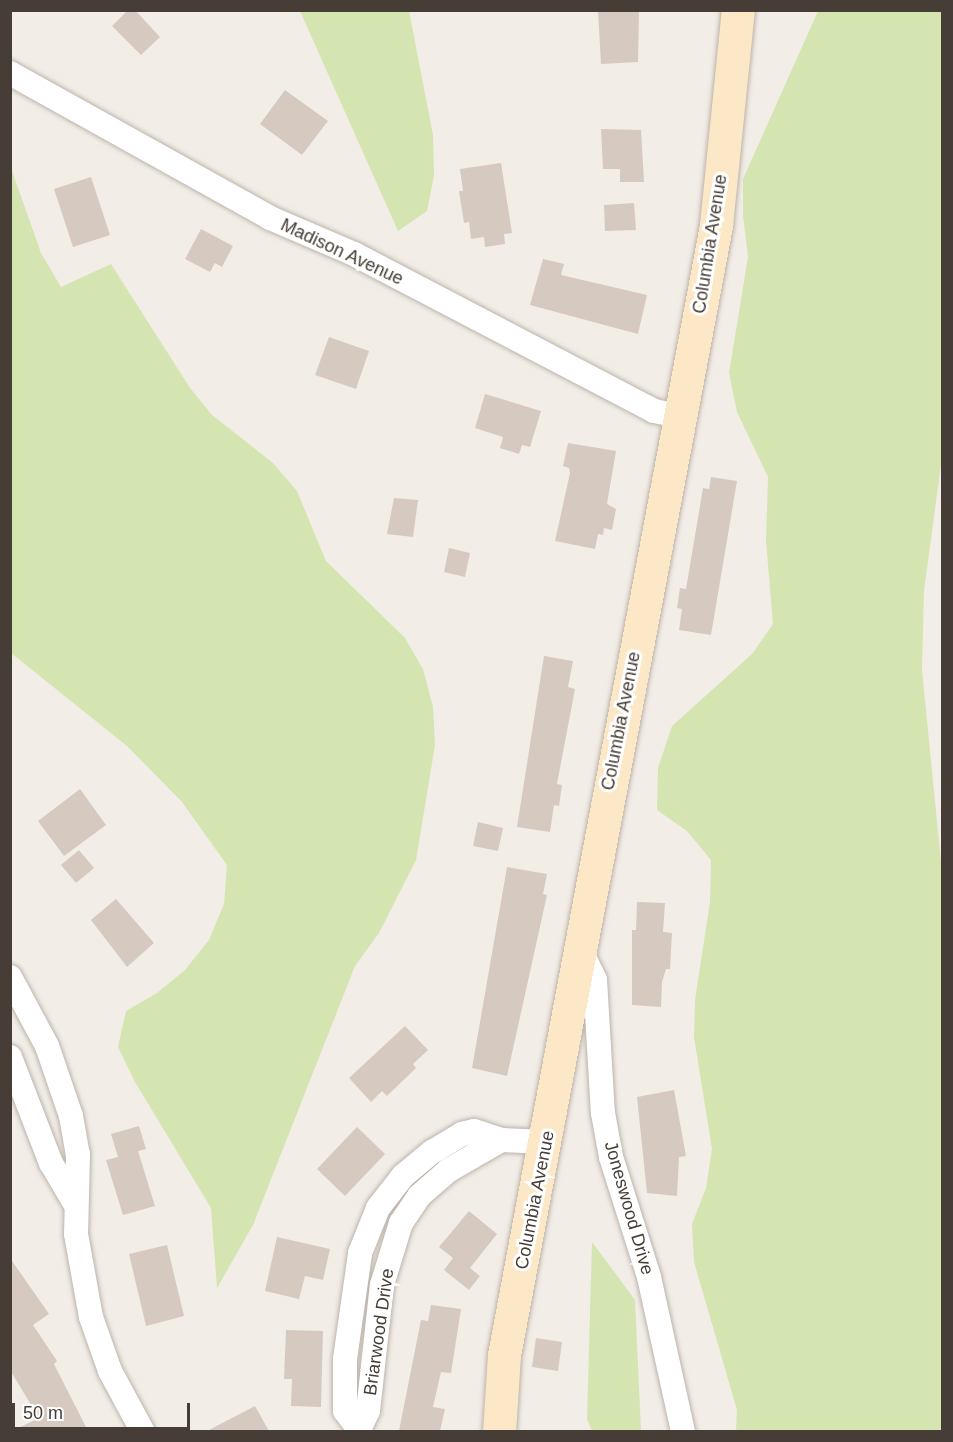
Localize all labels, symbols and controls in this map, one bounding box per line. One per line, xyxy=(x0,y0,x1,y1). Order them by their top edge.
street label: Columbia Avenue xyxy=(688,172,732,316)
street label: Madison Avenue xyxy=(277,214,407,290)
street label: Columbia Avenue xyxy=(597,649,645,793)
street label: Columbia Avenue xyxy=(511,1128,559,1272)
street label: Joneswood Drive xyxy=(600,1139,658,1277)
street label: Briarwood Drive xyxy=(359,1267,399,1397)
scale bar xyxy=(15,1391,194,1429)
text: 50 m xyxy=(23,1403,63,1423)

